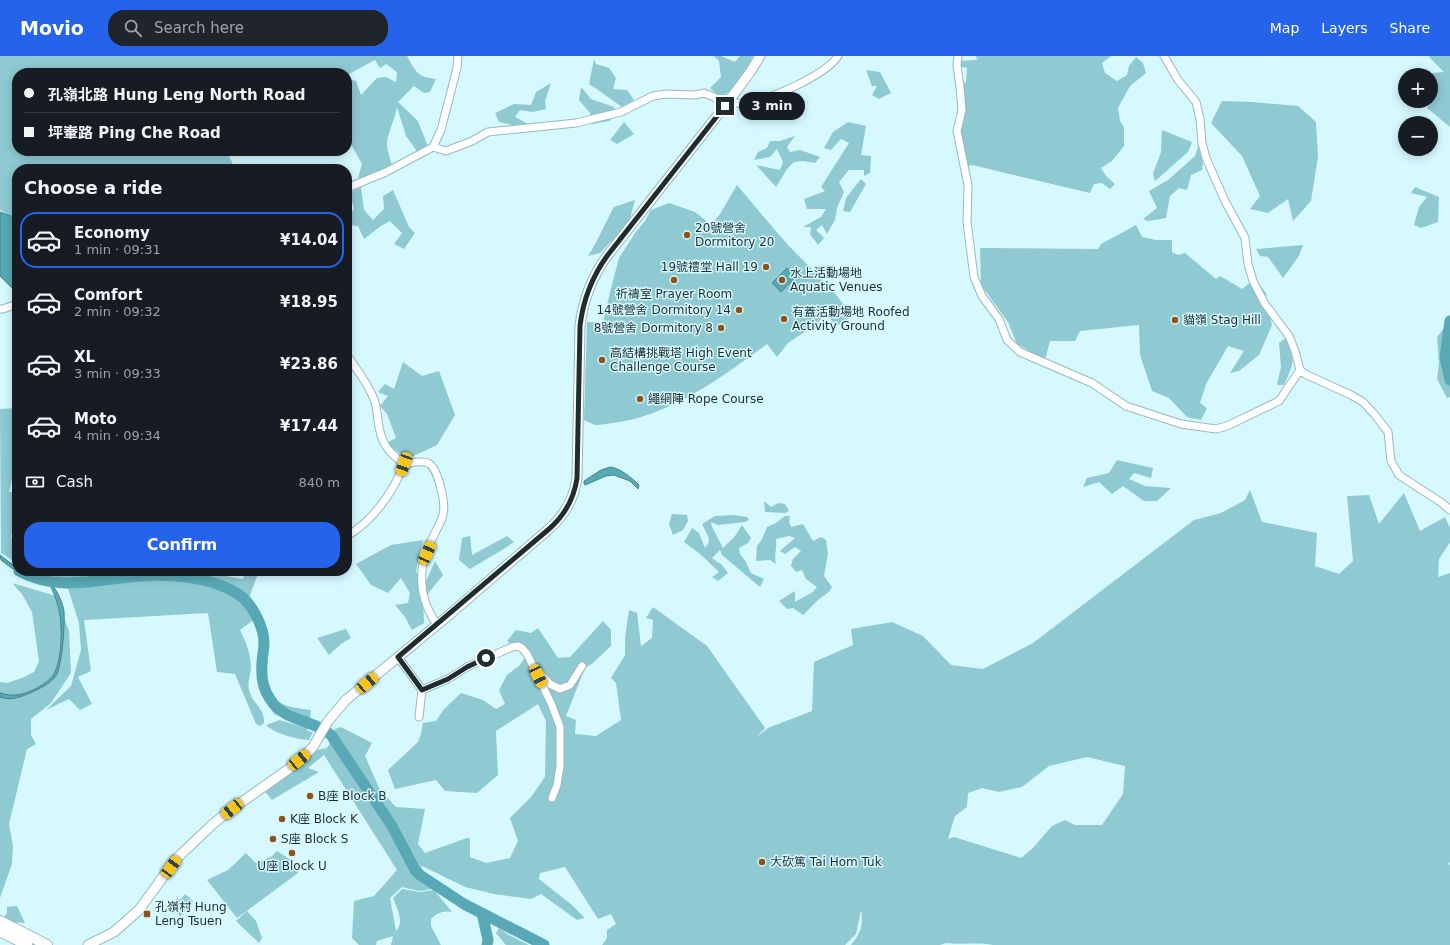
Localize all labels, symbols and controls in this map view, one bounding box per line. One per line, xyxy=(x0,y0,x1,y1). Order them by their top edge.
search box xyxy=(108,10,388,46)
text: Movio xyxy=(20,17,84,39)
icon: search xyxy=(122,17,144,39)
text: Search here xyxy=(154,19,244,37)
text: Map xyxy=(1270,20,1299,36)
text: Layers xyxy=(1321,20,1368,36)
text: Share xyxy=(1390,20,1430,36)
map controls xyxy=(1398,68,1438,156)
button: + xyxy=(1398,68,1438,108)
text: 孔嶺北路 Hung Leng North Road xyxy=(48,86,306,104)
callout: 3 min xyxy=(739,92,805,120)
route end xyxy=(716,97,734,115)
text: 3 min xyxy=(752,98,792,113)
button: − xyxy=(1398,116,1438,156)
text: 坪輋路 Ping Che Road xyxy=(48,124,221,142)
text: Choose a ride xyxy=(24,177,163,198)
place label: 20號營舍 Dormitory 20 xyxy=(695,221,775,249)
icon: car xyxy=(26,222,62,258)
text: Economy xyxy=(74,224,150,242)
marker: 20號營舍 Dormitory 20 xyxy=(682,230,692,240)
text: ¥14.04 xyxy=(280,231,338,249)
text: 1 min · 09:31 xyxy=(74,242,161,257)
place label: 19號禮堂 Hall 19 xyxy=(661,260,758,274)
marker: 19號禮堂 Hall 19 xyxy=(761,262,771,272)
place label: 水上活動場地 Aquatic Venues xyxy=(790,266,883,294)
marker: 祈禱室 Prayer Room xyxy=(669,275,679,285)
marker: 水上活動場地 Aquatic Venues xyxy=(777,275,787,285)
icon: car xyxy=(26,284,62,320)
text: Comfort xyxy=(74,286,142,304)
place label: 祈禱室 Prayer Room xyxy=(616,287,732,301)
text: ¥18.95 xyxy=(280,293,338,311)
place label: 14號營舍 Dormitory 14 xyxy=(596,303,731,317)
text: 2 min · 09:32 xyxy=(74,304,161,319)
marker: 14號營舍 Dormitory 14 xyxy=(734,305,744,315)
place label: 有蓋活動場地 Roofed Activity Ground xyxy=(792,305,910,333)
place label: 貓嶺 Stag Hill xyxy=(1183,313,1261,327)
marker: 有蓋活動場地 Roofed Activity Ground xyxy=(779,314,789,324)
marker: 貓嶺 Stag Hill xyxy=(1170,315,1180,325)
place label: 8號營舍 Dormitory 8 xyxy=(594,321,713,335)
marker: 8號營舍 Dormitory 8 xyxy=(716,323,726,333)
icon: car xyxy=(26,346,62,382)
place label: 高結構挑戰塔 High Event Challenge Course xyxy=(610,346,752,374)
text: XL xyxy=(74,348,95,366)
text: ¥23.86 xyxy=(280,355,338,373)
marker: 高結構挑戰塔 High Event Challenge Course xyxy=(597,355,607,365)
text: 3 min · 09:33 xyxy=(74,366,161,381)
place label: 繩網陣 Rope Course xyxy=(648,392,764,406)
marker: 繩網陣 Rope Course xyxy=(635,394,645,404)
icon: car xyxy=(26,408,62,444)
text: Moto xyxy=(74,410,117,428)
text: ¥17.44 xyxy=(280,417,338,435)
text: 4 min · 09:34 xyxy=(74,428,161,443)
car xyxy=(394,451,414,477)
icon: cash xyxy=(24,471,46,493)
text: Cash xyxy=(56,473,93,491)
text: 840 m xyxy=(298,475,340,490)
button: Confirm xyxy=(24,522,340,568)
car xyxy=(417,540,437,566)
route start xyxy=(477,649,495,667)
car xyxy=(527,663,549,689)
car xyxy=(354,671,380,695)
car xyxy=(286,748,312,772)
place label: B座 Block B xyxy=(318,789,387,803)
marker: B座 Block B xyxy=(305,791,315,801)
car xyxy=(219,797,245,821)
place label: K座 Block K xyxy=(290,812,359,826)
marker: K座 Block K xyxy=(277,814,287,824)
place label: S座 Block S xyxy=(281,832,348,846)
marker: S座 Block S xyxy=(268,834,278,844)
marker: U座 Block U xyxy=(287,848,297,858)
car xyxy=(159,854,183,880)
place label: 大砍篤 Tai Hom Tuk xyxy=(770,855,882,869)
marker: 大砍篤 Tai Hom Tuk xyxy=(757,857,767,867)
place label: U座 Block U xyxy=(257,859,327,873)
place label: 孔嶺村 Hung Leng Tsuen xyxy=(155,900,227,928)
marker: 孔嶺村 Hung Leng Tsuen xyxy=(142,909,152,919)

